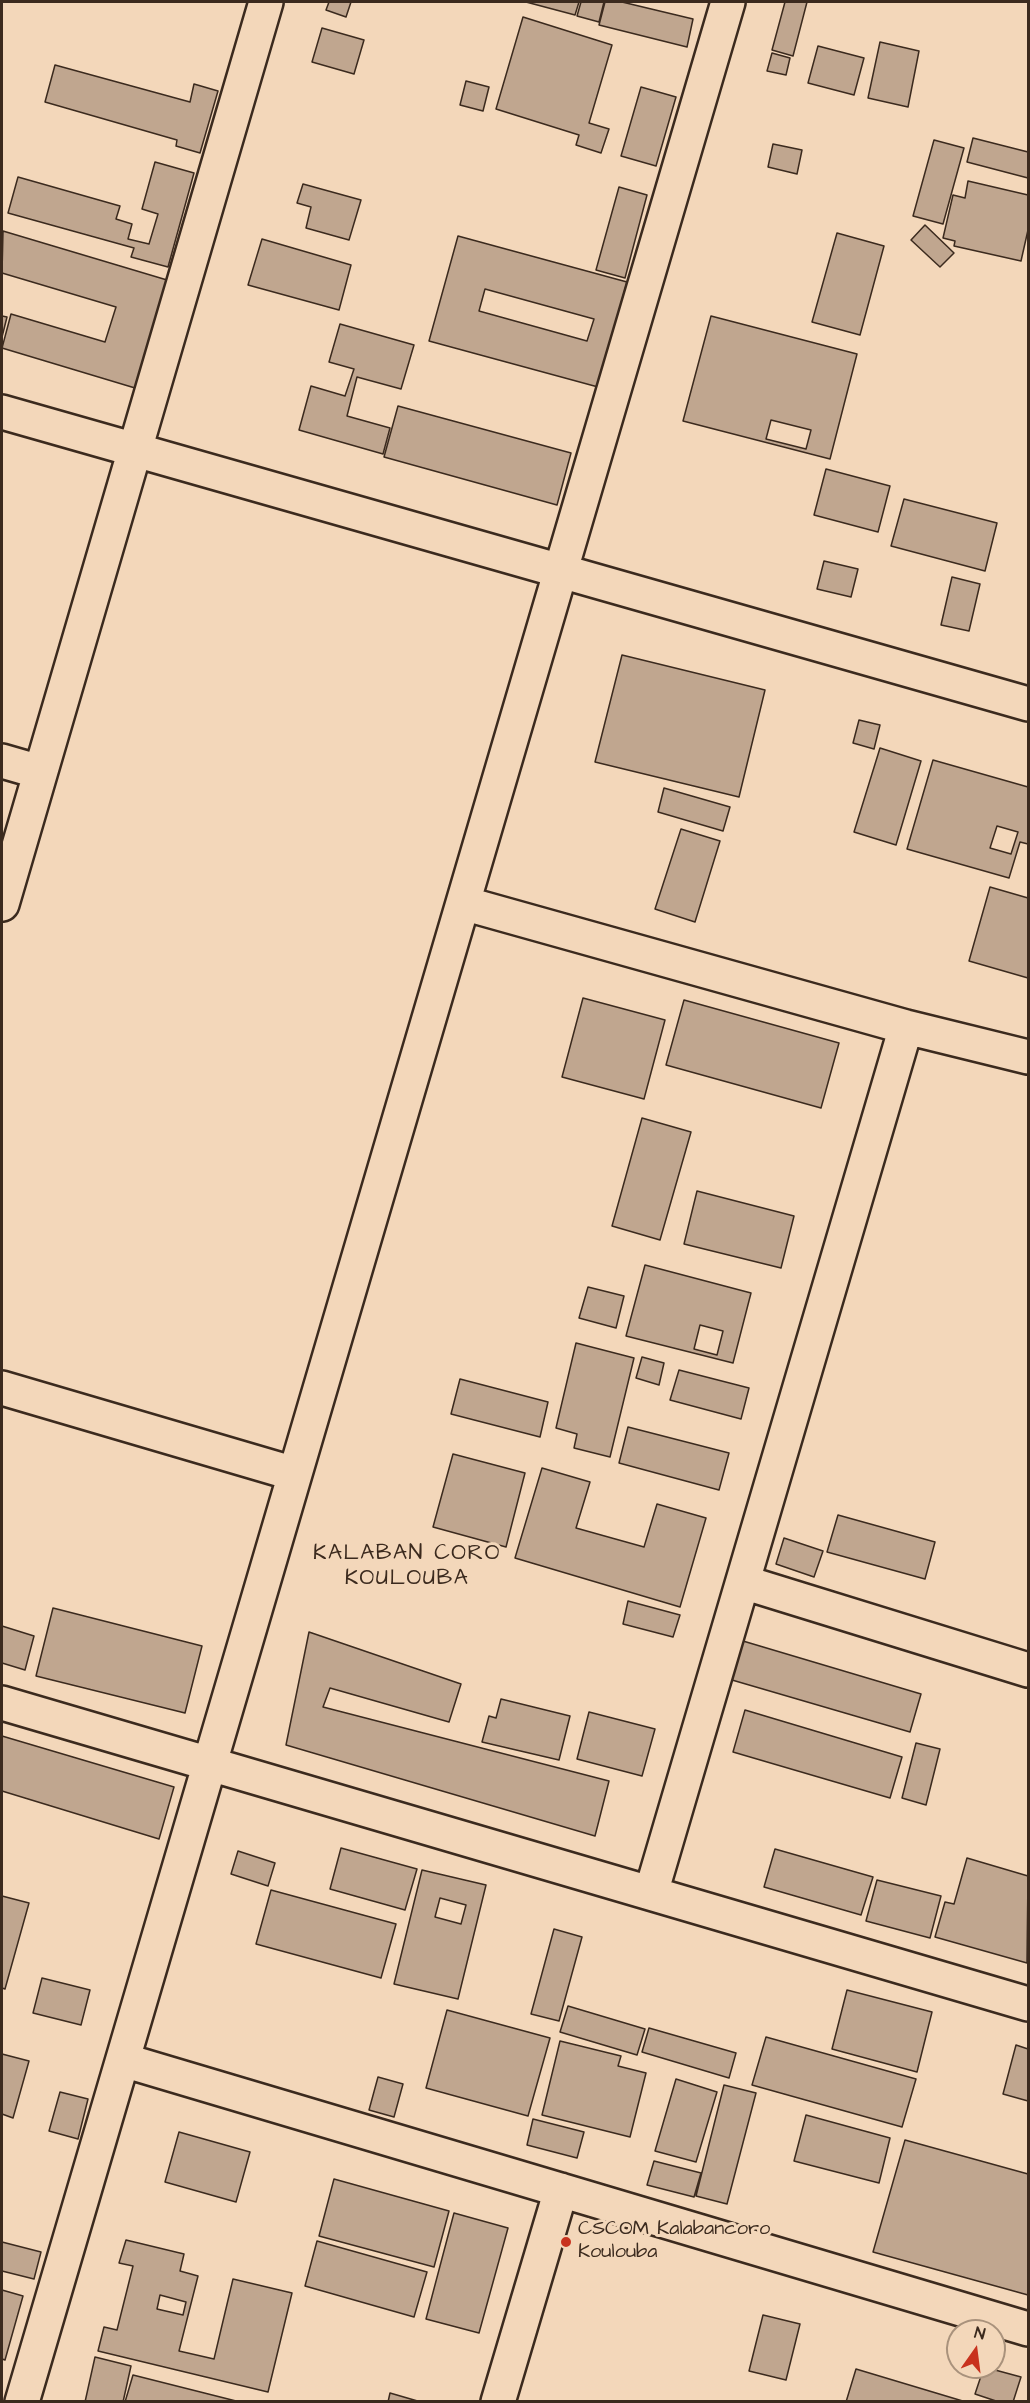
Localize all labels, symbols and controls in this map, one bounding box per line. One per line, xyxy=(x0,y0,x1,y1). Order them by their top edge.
district label: KALABAN CORO KOULOUBA xyxy=(313,1541,501,1592)
place label: CSCOM Kalabancoro Koulouba xyxy=(578,2218,770,2265)
marker: CSCOM Kalabancoro Koulouba xyxy=(559,2235,573,2249)
north arrow xyxy=(946,2319,1006,2379)
text: N xyxy=(972,2322,987,2345)

